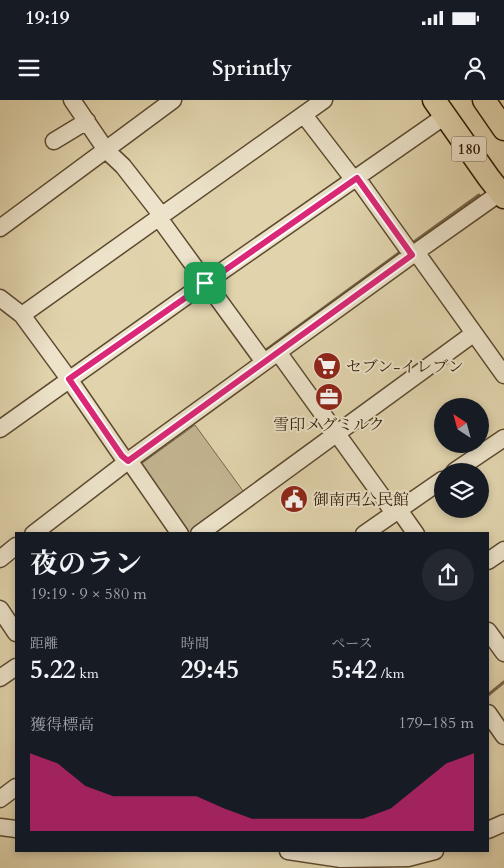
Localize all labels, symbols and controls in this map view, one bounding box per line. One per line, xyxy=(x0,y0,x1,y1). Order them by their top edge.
text: 19:19 xyxy=(25,5,69,31)
text: Sprintly xyxy=(212,53,292,83)
icon: menu xyxy=(15,54,43,82)
icon: person xyxy=(461,54,489,82)
road number: 180 xyxy=(452,136,486,162)
pin xyxy=(184,262,226,304)
icon: arrive xyxy=(191,269,219,297)
supermarket icon: セブン-イレブン xyxy=(312,351,342,381)
place label: セブン-イレブン xyxy=(346,356,464,378)
office icon: 雪印メグミルク xyxy=(314,382,344,412)
north arrow xyxy=(434,398,489,452)
map controls xyxy=(434,398,489,518)
place label: 雪印メグミルク xyxy=(273,414,385,436)
button: layers xyxy=(434,463,489,518)
public building icon: 御南西公民館 xyxy=(279,484,309,514)
place label: 御南西公民館 xyxy=(313,489,409,511)
text: 夜のラン xyxy=(30,545,142,583)
button: share xyxy=(422,549,474,601)
text: 19:19 · 9 × 580 m xyxy=(30,583,147,605)
text: 距離 xyxy=(30,634,58,653)
text: 時間 xyxy=(181,634,209,653)
text: ペース xyxy=(331,634,373,653)
text: 5.22 xyxy=(30,653,76,687)
text: 29:45 xyxy=(181,653,239,687)
text: 5:42 xyxy=(331,653,377,687)
text: km xyxy=(76,664,99,683)
text: /km xyxy=(377,664,405,683)
text: 179–185 m xyxy=(398,712,474,734)
text: 獲得標高 xyxy=(30,714,94,736)

